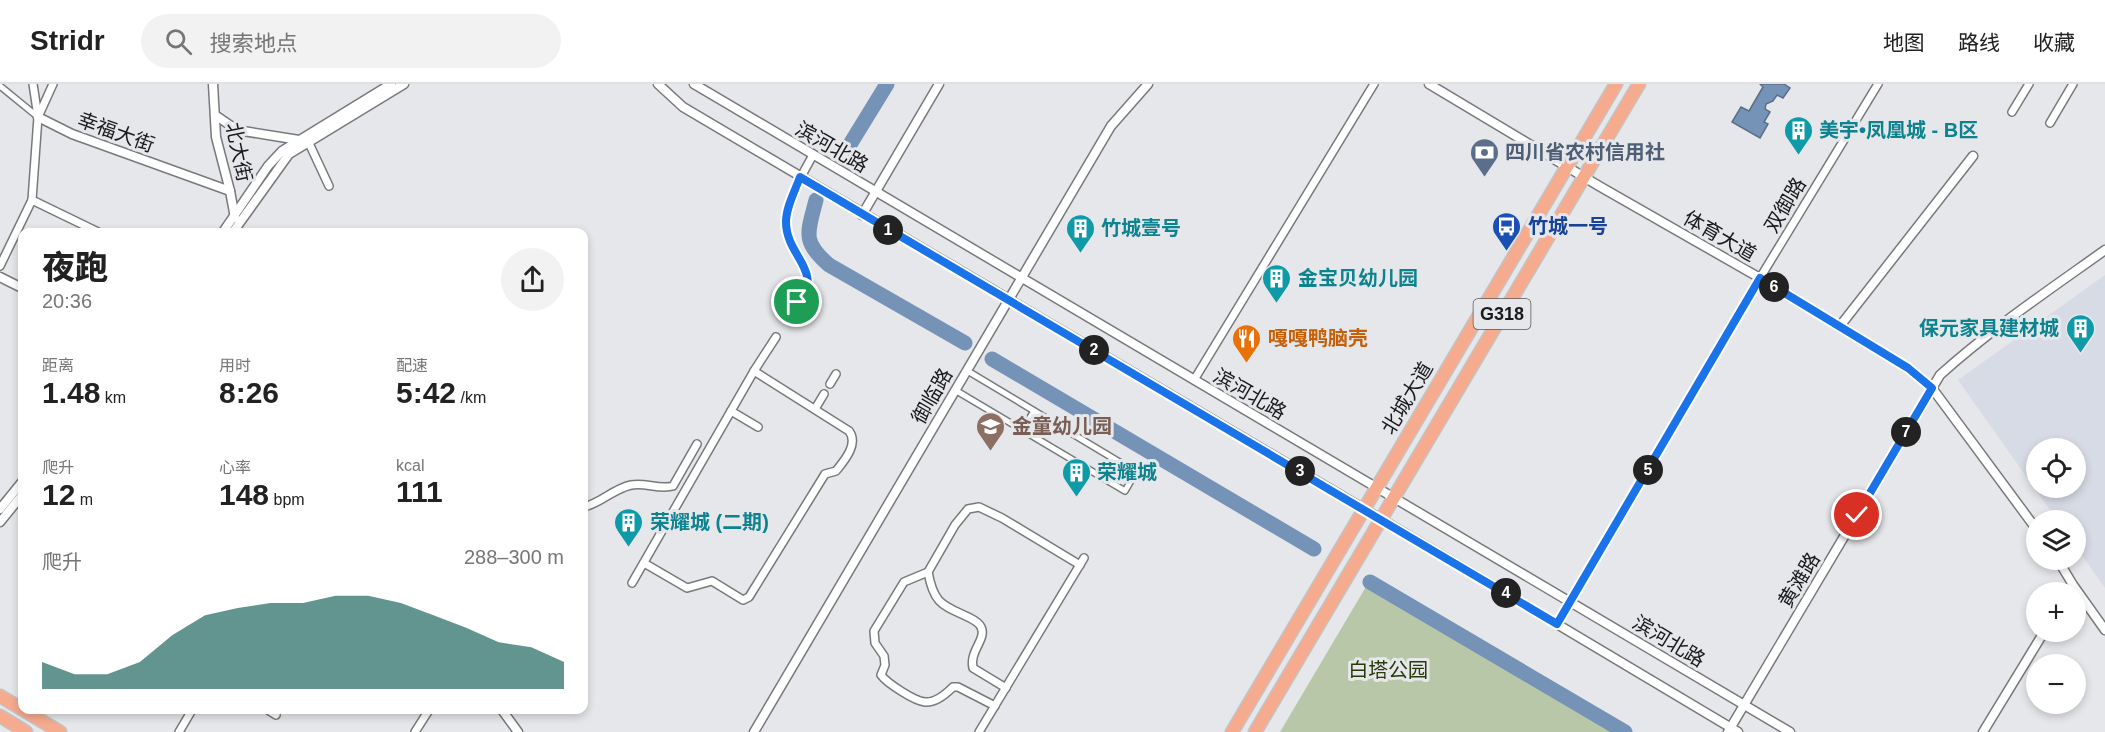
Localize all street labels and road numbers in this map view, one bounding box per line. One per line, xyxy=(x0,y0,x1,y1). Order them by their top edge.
street label: 幸福大街 xyxy=(75,108,157,156)
street label: 滨河北路 xyxy=(792,117,872,177)
street label: 北大街 xyxy=(222,120,256,184)
street label: 双御路 xyxy=(1760,174,1810,236)
street label: 体育大道 xyxy=(1680,206,1760,266)
road number: G318 xyxy=(1474,299,1530,329)
street label: 北城大道 xyxy=(1377,358,1437,438)
street label: 滨河北路 xyxy=(1210,364,1290,424)
street label: 御临路 xyxy=(907,365,957,427)
street label: 黄滩路 xyxy=(1774,549,1824,611)
street label: 滨河北路 xyxy=(1629,611,1709,671)

